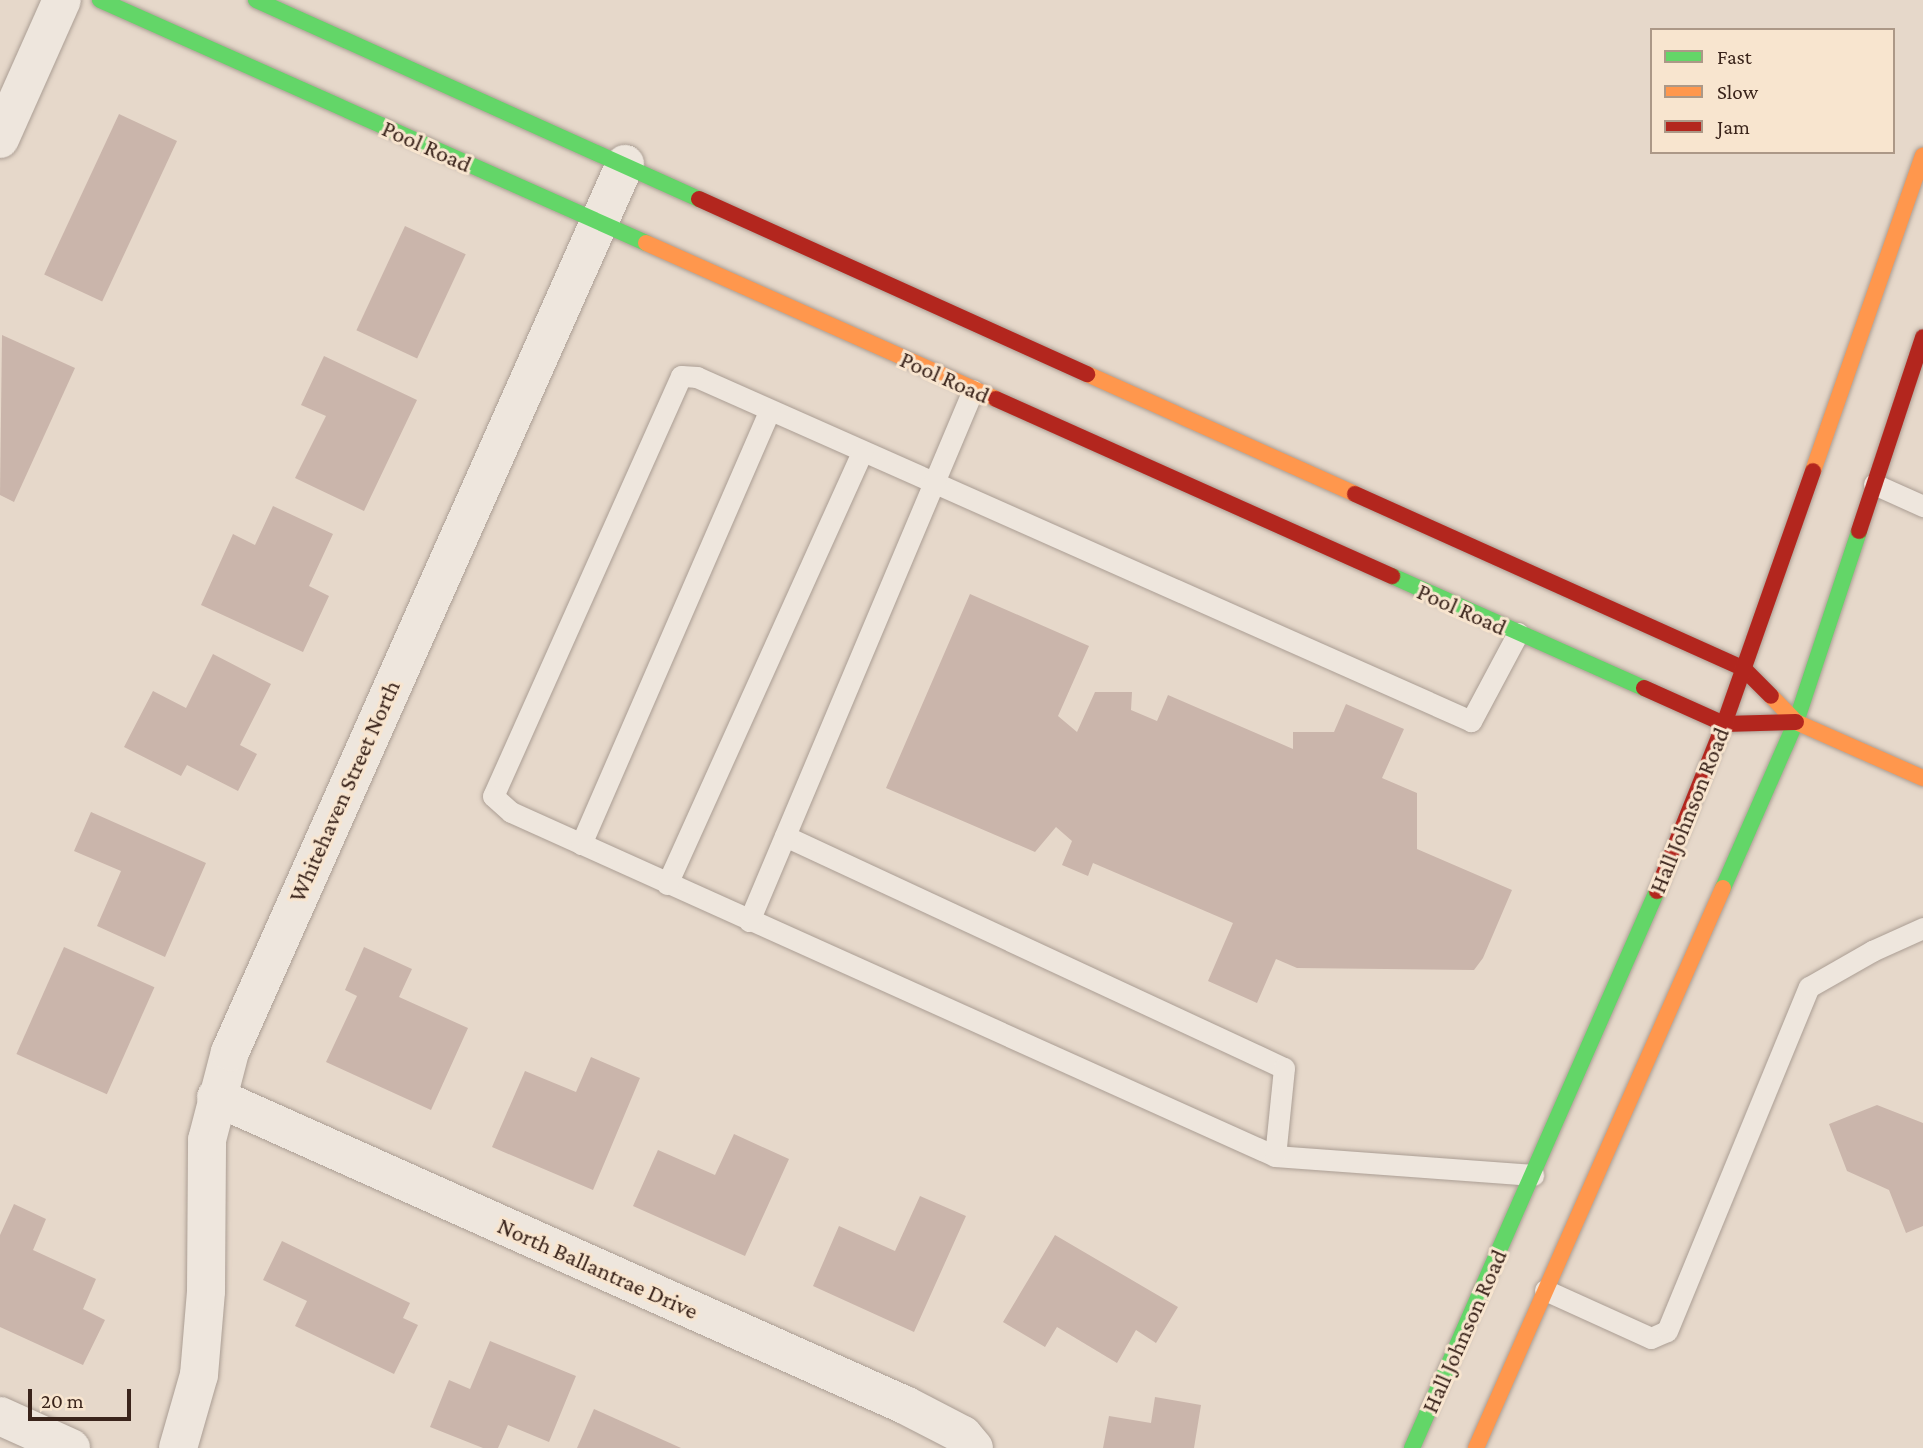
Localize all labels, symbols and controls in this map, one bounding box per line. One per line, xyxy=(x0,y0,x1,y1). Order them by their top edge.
legend xyxy=(1650,28,1895,154)
text: Fast xyxy=(1717,45,1752,69)
text: Slow xyxy=(1717,80,1758,104)
street label: Pool Road xyxy=(378,114,476,178)
text: Jam xyxy=(1717,115,1750,139)
street label: Pool Road xyxy=(896,345,994,409)
street label: Pool Road xyxy=(1413,577,1511,641)
street label: Whitehaven Street North xyxy=(282,676,406,906)
street label: Hall Johnson Road xyxy=(1643,723,1735,897)
street label: North Ballantrae Drive xyxy=(493,1211,703,1325)
street label: Hall Johnson Road xyxy=(1415,1245,1513,1417)
scale bar xyxy=(32,1374,135,1418)
text: 20 m xyxy=(41,1389,84,1413)

